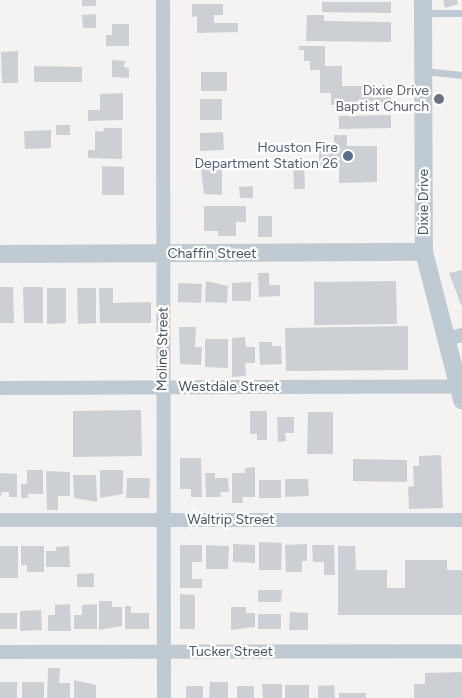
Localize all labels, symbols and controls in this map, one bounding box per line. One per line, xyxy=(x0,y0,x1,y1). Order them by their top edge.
place label: Dixie Drive Baptist Church xyxy=(335,83,429,115)
marker: Dixie Drive Baptist Church xyxy=(433,93,445,105)
place label: Houston Fire Department Station 26 xyxy=(194,140,338,172)
marker: Houston Fire Department Station 26 xyxy=(342,150,354,162)
street label: Dixie Drive xyxy=(416,169,432,235)
street label: Chaffin Street xyxy=(167,246,257,262)
street label: Moline Street xyxy=(154,307,172,391)
street label: Westdale Street xyxy=(178,379,280,395)
street label: Waltrip Street xyxy=(187,512,275,528)
street label: Tucker Street xyxy=(189,644,273,660)

